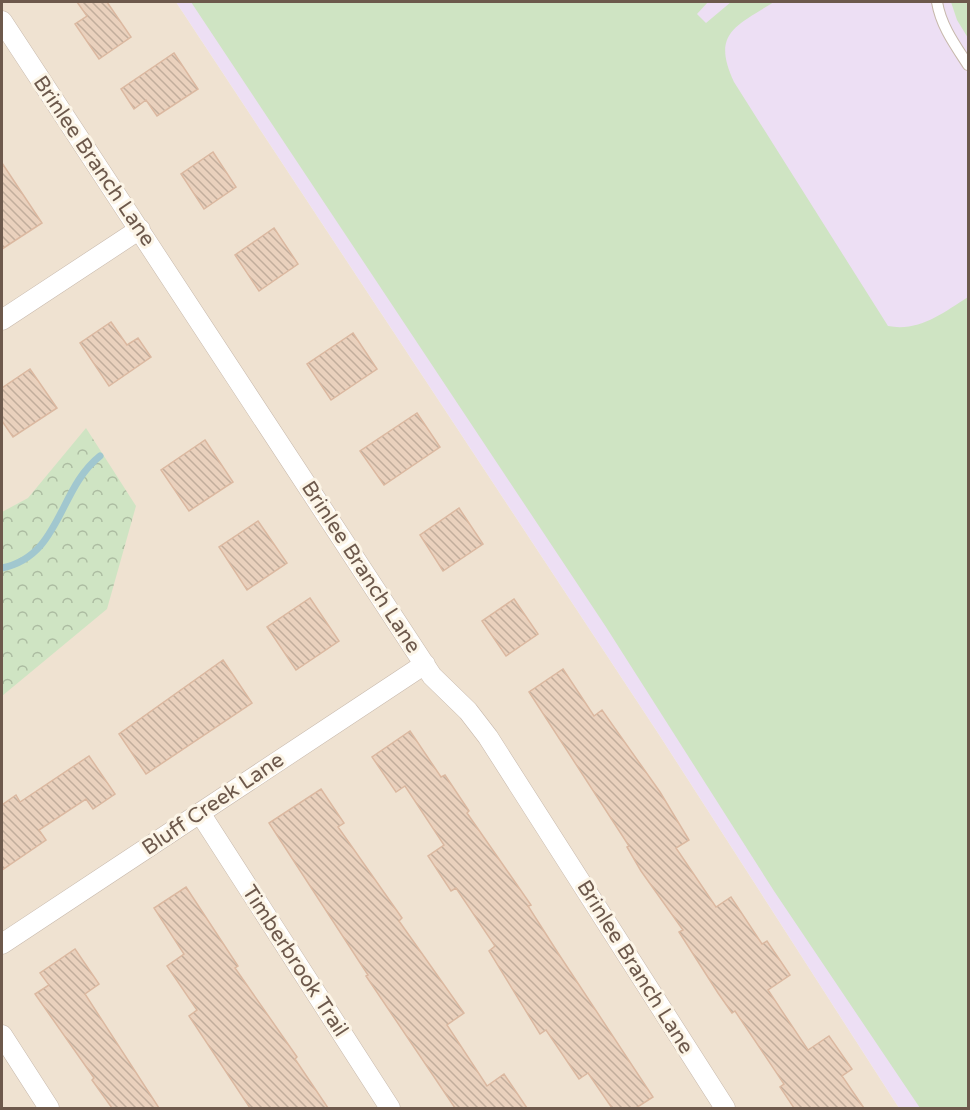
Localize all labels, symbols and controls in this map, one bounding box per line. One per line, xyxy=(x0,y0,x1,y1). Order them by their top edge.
street label: Brinlee Branch Lane xyxy=(28,71,160,251)
street label: Brinlee Branch Lane xyxy=(296,476,426,658)
street label: Bluff Creek Lane xyxy=(137,747,289,861)
street label: Brinlee Branch Lane xyxy=(571,876,699,1059)
street label: Timberbrook Trail xyxy=(237,881,353,1041)

